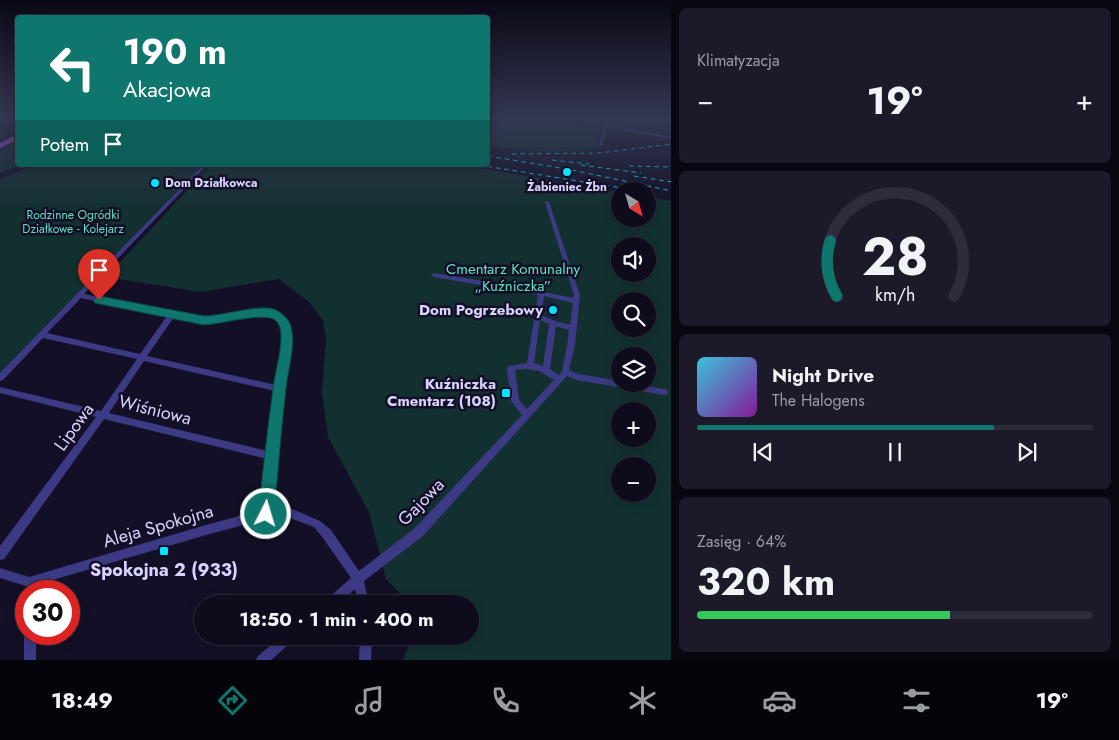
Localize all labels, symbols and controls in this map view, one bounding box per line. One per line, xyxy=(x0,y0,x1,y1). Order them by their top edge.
text: 190 m xyxy=(123,27,227,77)
icon: left xyxy=(40,35,105,100)
text: Klimatyzacja xyxy=(697,49,780,72)
text: Akacjowa xyxy=(123,73,211,105)
text: 19° xyxy=(867,73,923,128)
text: − xyxy=(697,80,714,121)
text: + xyxy=(1076,80,1093,121)
icon: arrive xyxy=(99,130,127,158)
text: Potem xyxy=(40,131,89,158)
marker: Żabieniec Żbn xyxy=(561,166,573,178)
place label: Dom Działkowca xyxy=(165,174,257,192)
marker: Dom Działkowca xyxy=(149,177,161,189)
place label: Żabieniec Żbn xyxy=(527,178,607,196)
north arrow xyxy=(611,182,656,228)
map controls xyxy=(611,182,656,502)
park label: Rodzinne Ogródki Działkowe - Kolejarz xyxy=(22,206,124,238)
text: 28 xyxy=(862,219,928,295)
button: sound xyxy=(611,237,656,282)
pin xyxy=(78,249,120,300)
icon: arrive xyxy=(85,256,113,284)
park label: Cmentarz Komunalny „Kuźniczka” xyxy=(446,258,580,297)
text: km/h xyxy=(875,282,915,308)
button: search xyxy=(611,292,656,337)
place label: Dom Pogrzebowy xyxy=(419,299,543,321)
marker: Dom Pogrzebowy xyxy=(547,304,559,316)
button: layers xyxy=(611,347,656,392)
text: Night Drive xyxy=(772,362,874,389)
place label: Kuźniczka Cmentarz (108) xyxy=(387,373,496,412)
marker: Kuźniczka Cmentarz (108) xyxy=(500,387,512,399)
street label: Wiśniowa xyxy=(116,388,194,432)
text: The Halogens xyxy=(772,389,865,412)
street label: Lipowa xyxy=(48,398,100,456)
button: + xyxy=(611,402,656,447)
icon: previous xyxy=(749,438,777,466)
icon: pause xyxy=(881,438,909,466)
icon: next xyxy=(1013,438,1041,466)
button: − xyxy=(611,457,656,502)
street label: Gajowa xyxy=(392,472,450,532)
position arrow xyxy=(239,487,291,539)
street label: Aleja Spokojna xyxy=(100,498,216,554)
text: Zasięg · 64% xyxy=(697,530,786,553)
marker: Spokojna 2 (933) xyxy=(158,545,170,557)
text: 320 km xyxy=(697,554,835,609)
place label: Spokojna 2 (933) xyxy=(90,557,238,583)
speed limit sign: 30 xyxy=(15,580,80,645)
text: 18:50 · 1 min · 400 m xyxy=(239,606,434,633)
icon: directions xyxy=(215,683,250,718)
icon: music xyxy=(352,683,387,718)
icon: phone xyxy=(488,683,523,718)
icon: climate xyxy=(625,683,660,718)
icon: car xyxy=(762,683,797,718)
icon: filters xyxy=(899,683,934,718)
text: 18:49 xyxy=(51,684,113,716)
text: 19° xyxy=(1036,684,1068,716)

